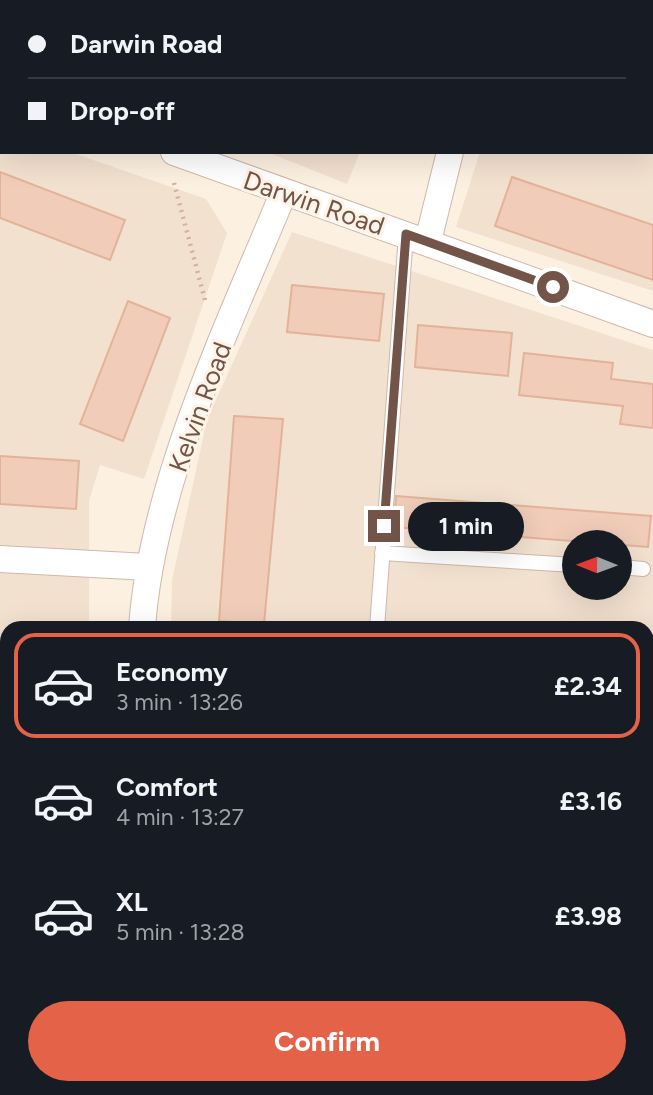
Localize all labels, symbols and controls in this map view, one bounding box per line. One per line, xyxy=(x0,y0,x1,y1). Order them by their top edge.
text: Darwin Road xyxy=(70,28,223,60)
text: Drop-off xyxy=(70,95,175,127)
street label: Darwin Road xyxy=(239,164,389,242)
route start xyxy=(537,271,569,303)
street label: Kelvin Road xyxy=(162,338,238,476)
callout: 1 min xyxy=(408,502,524,550)
route end xyxy=(368,510,400,542)
text: 1 min xyxy=(439,512,493,540)
north arrow xyxy=(562,530,632,600)
map controls xyxy=(562,530,632,600)
icon: car xyxy=(32,654,95,717)
text: Economy xyxy=(116,656,228,688)
text: £2.34 xyxy=(554,670,622,702)
text: 3 min · 13:26 xyxy=(116,688,243,716)
icon: car xyxy=(32,769,95,832)
text: Comfort xyxy=(116,771,218,803)
text: £3.16 xyxy=(560,785,622,817)
text: 4 min · 13:27 xyxy=(116,803,244,831)
icon: car xyxy=(32,884,95,947)
text: XL xyxy=(116,886,148,918)
text: £3.98 xyxy=(555,900,622,932)
text: 5 min · 13:28 xyxy=(116,918,245,946)
button: Confirm xyxy=(28,1001,626,1081)

